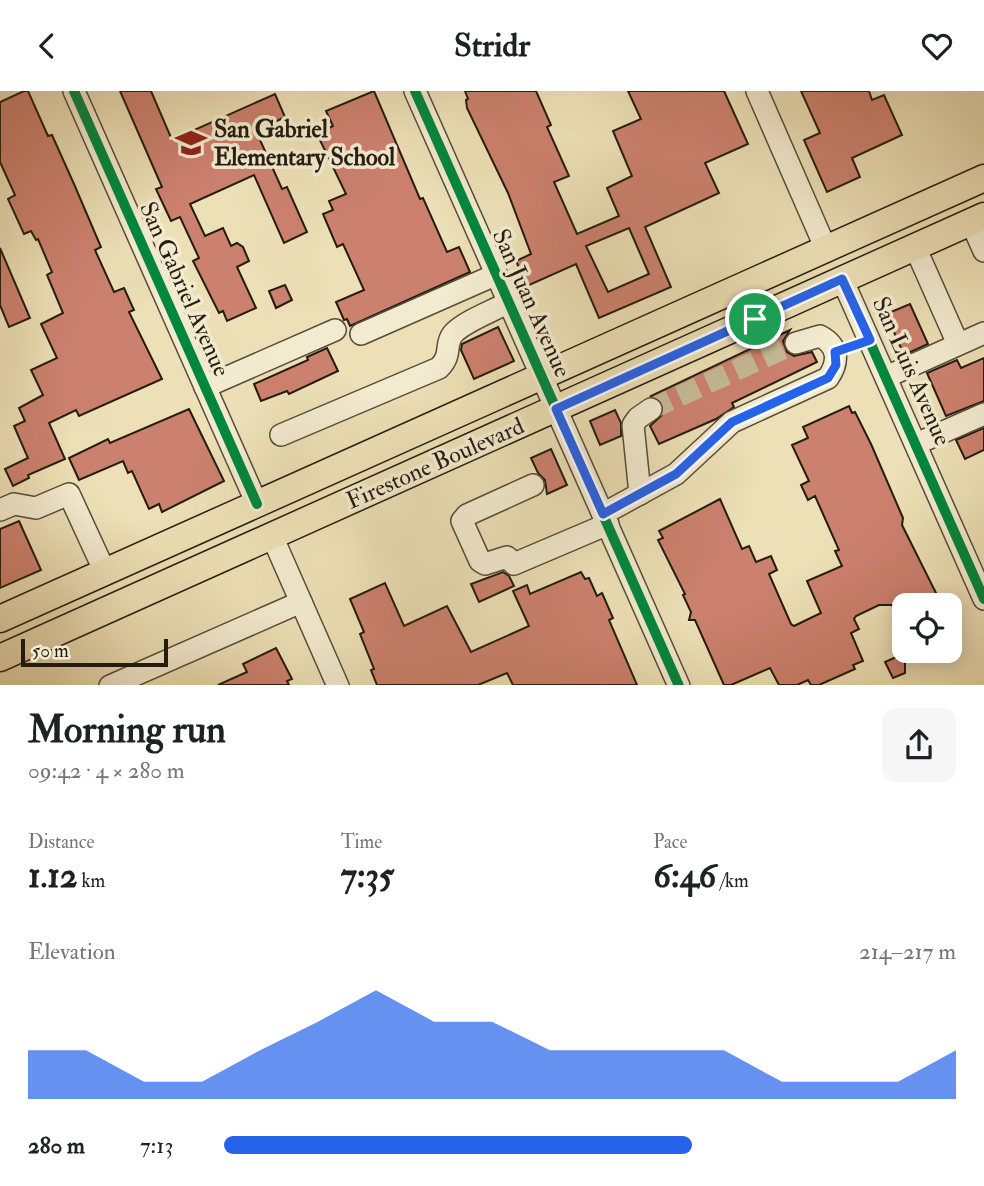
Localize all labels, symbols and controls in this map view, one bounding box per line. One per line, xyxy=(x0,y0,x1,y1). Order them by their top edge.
text: Stridr xyxy=(454,26,530,66)
icon: back xyxy=(28,27,66,65)
icon: heart xyxy=(918,27,956,65)
place label: San Gabriel Elementary School xyxy=(214,114,396,173)
school or university icon: San Gabriel Elementary School xyxy=(174,126,208,160)
street label: San Gabriel Avenue xyxy=(132,197,237,382)
street label: San Juan Avenue xyxy=(485,224,578,382)
pin xyxy=(725,289,785,349)
street label: San Luis Avenue xyxy=(865,292,958,450)
icon: arrive xyxy=(736,300,774,338)
street label: Firestone Boulevard xyxy=(341,410,529,517)
map controls xyxy=(892,593,962,663)
button: locate xyxy=(892,593,962,663)
scale bar xyxy=(21,636,168,668)
text: 50 m xyxy=(32,639,69,663)
text: Morning run xyxy=(28,706,226,754)
button: share xyxy=(882,708,956,782)
text: 09:42 · 4 × 280 m xyxy=(28,756,185,785)
text: Distance xyxy=(28,830,94,854)
text: Time xyxy=(341,830,382,854)
text: Pace xyxy=(653,830,687,854)
text: 1.12 xyxy=(28,854,78,898)
text: 7:35 xyxy=(341,854,394,898)
text: 6:46 xyxy=(653,854,716,898)
text: km xyxy=(78,869,105,893)
text: /km xyxy=(716,869,749,893)
text: Elevation xyxy=(28,937,116,966)
text: 214–217 m xyxy=(859,937,956,966)
text: 280 m xyxy=(28,1131,85,1160)
text: 7:13 xyxy=(140,1131,173,1160)

